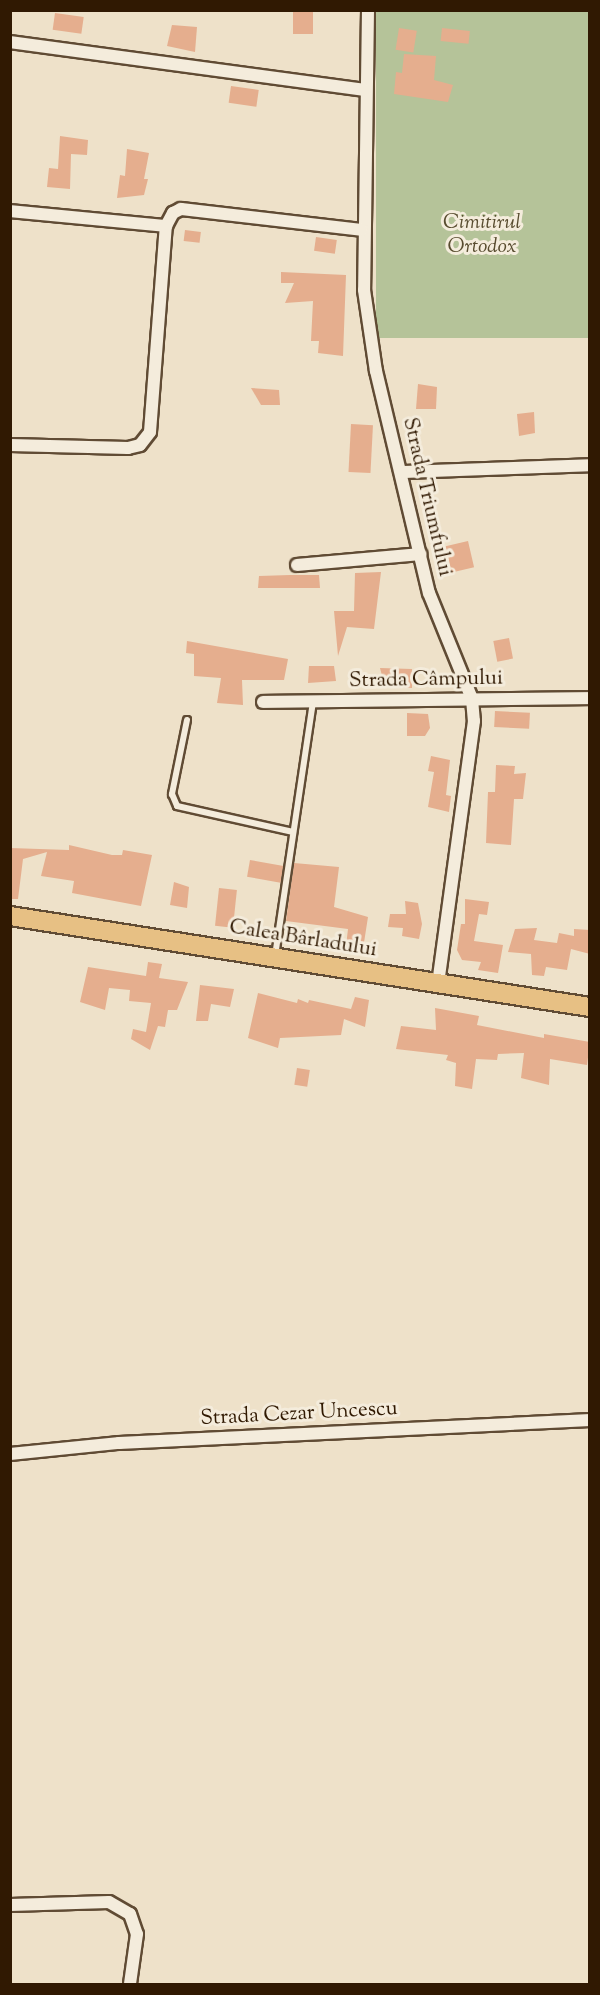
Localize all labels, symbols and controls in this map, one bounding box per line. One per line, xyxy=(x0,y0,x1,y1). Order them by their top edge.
park label: Cimitirul Ortodox xyxy=(443,210,521,260)
street label: Strada Triumfului xyxy=(396,415,458,579)
street label: Strada Câmpului xyxy=(349,666,503,694)
street label: Calea Bârladului xyxy=(227,915,379,963)
street label: Strada Cezar Uncescu xyxy=(200,1396,398,1432)

